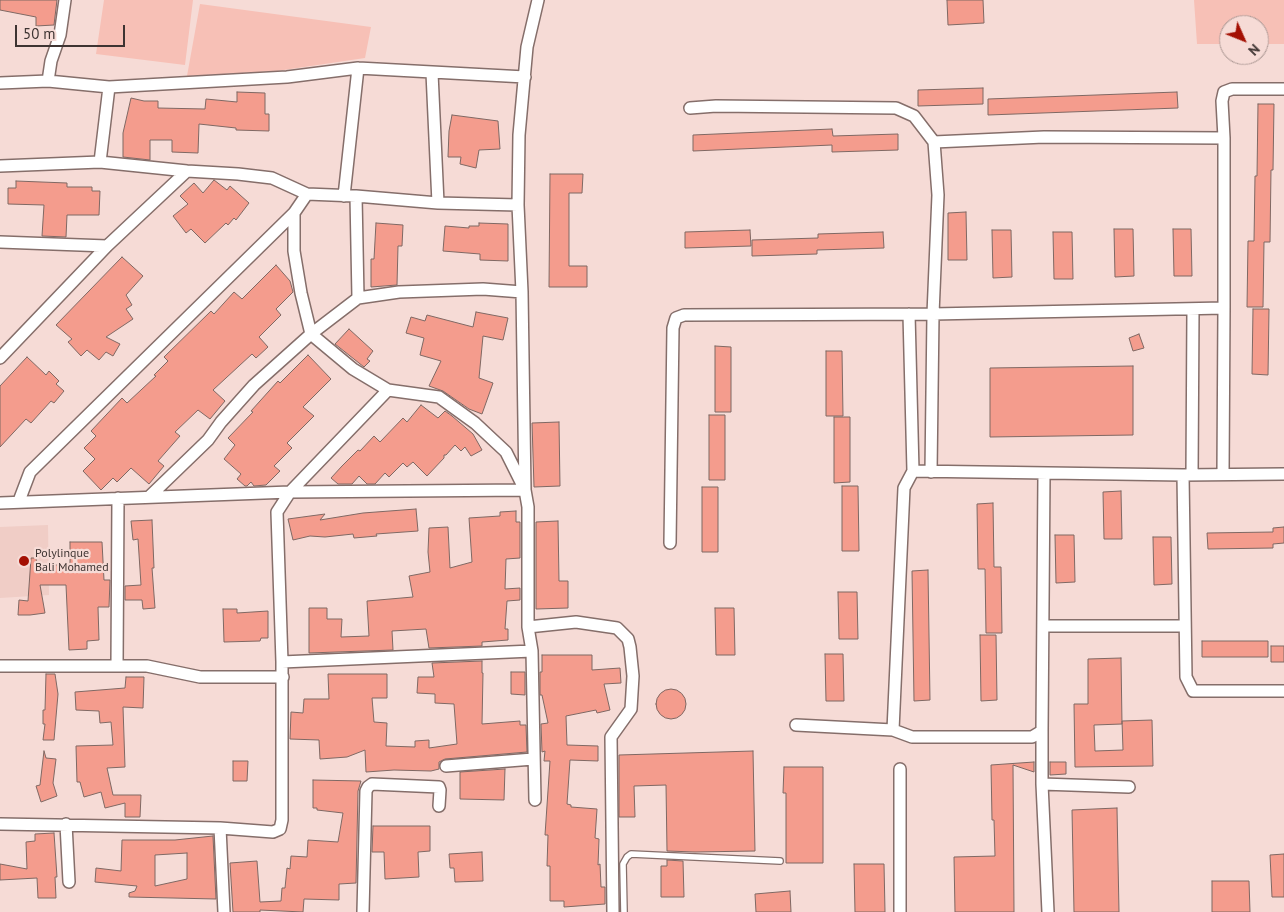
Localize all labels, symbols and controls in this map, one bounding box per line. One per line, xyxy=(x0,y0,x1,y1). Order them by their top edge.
scale bar xyxy=(18,15,128,47)
north arrow xyxy=(1219,15,1269,65)
text: 50 m xyxy=(23,24,56,43)
text: N xyxy=(1244,40,1264,59)
place label: Polylinque Bali Mohamed xyxy=(35,547,109,575)
marker: Polylinque Bali Mohamed xyxy=(17,554,31,568)

